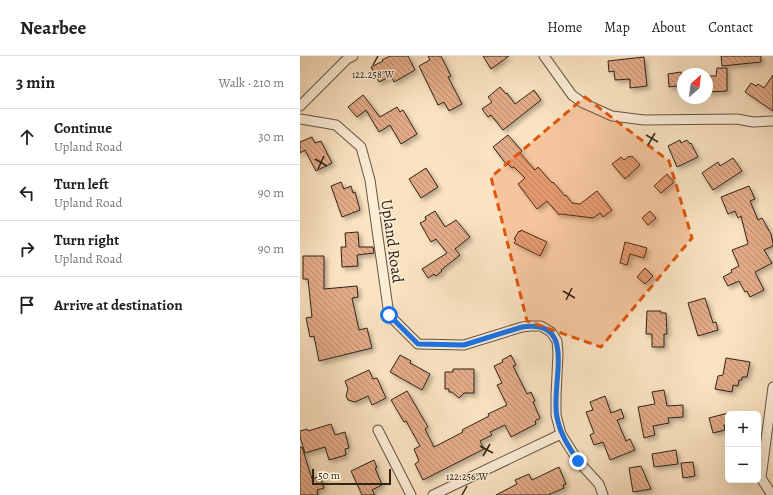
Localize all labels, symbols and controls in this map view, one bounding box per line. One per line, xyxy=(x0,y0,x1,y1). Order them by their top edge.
text: Nearbee xyxy=(20,15,86,41)
text: Home xyxy=(547,18,582,37)
text: Map xyxy=(604,18,630,37)
text: About xyxy=(652,18,686,37)
text: Contact xyxy=(708,18,753,37)
text: 122.258°W xyxy=(352,68,395,81)
north arrow xyxy=(677,68,713,104)
text: 3 min xyxy=(16,71,55,94)
text: Walk · 210 m xyxy=(219,74,284,91)
text: Continue xyxy=(54,118,112,138)
icon: ahead xyxy=(16,126,38,148)
text: 30 m xyxy=(258,128,284,145)
text: Upland Road xyxy=(54,138,122,155)
text: Turn left xyxy=(54,174,109,194)
icon: left xyxy=(16,182,38,204)
text: 90 m xyxy=(258,184,284,201)
text: Upland Road xyxy=(54,194,122,211)
street label: Upland Road xyxy=(375,198,409,285)
text: Turn right xyxy=(54,230,119,250)
icon: right xyxy=(16,238,38,260)
text: 90 m xyxy=(258,240,284,257)
text: Upland Road xyxy=(54,250,122,267)
icon: arrive xyxy=(16,294,38,316)
text: Arrive at destination xyxy=(54,295,183,315)
route start xyxy=(380,306,398,324)
map controls xyxy=(725,411,761,483)
button: + xyxy=(725,411,761,447)
button: − xyxy=(725,447,761,483)
route end xyxy=(569,452,587,470)
scale bar xyxy=(312,467,391,486)
text: 50 m xyxy=(318,468,340,483)
text: 122.256°W xyxy=(446,470,489,483)

